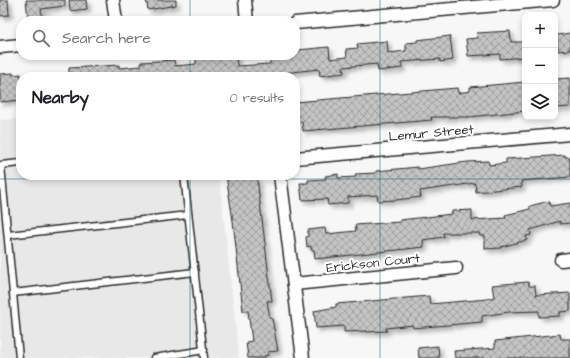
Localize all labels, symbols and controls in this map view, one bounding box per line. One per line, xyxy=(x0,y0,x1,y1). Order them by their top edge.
map controls xyxy=(522,12,558,120)
button: + xyxy=(522,12,558,48)
search box xyxy=(16,16,300,60)
icon: search xyxy=(30,27,52,49)
text: Search here xyxy=(62,28,151,49)
button: − xyxy=(522,48,558,84)
button: layers xyxy=(522,84,558,120)
text: Nearby xyxy=(32,86,89,110)
text: 0 results xyxy=(229,89,284,107)
street label: Lemur Street xyxy=(388,120,475,146)
street label: Erickson Court xyxy=(325,249,422,277)

